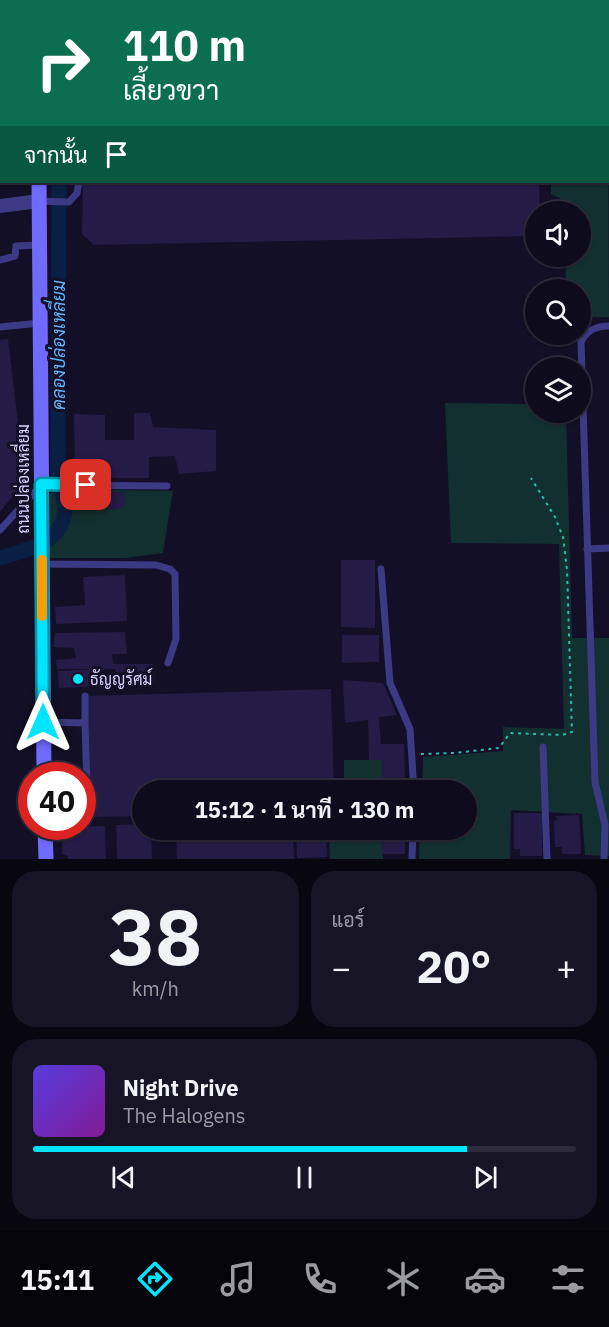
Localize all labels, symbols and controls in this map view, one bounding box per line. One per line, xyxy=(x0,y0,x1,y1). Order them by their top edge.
text: 110 m xyxy=(123,18,246,73)
icon: right xyxy=(24,24,102,102)
text: เลี้ยวขวา xyxy=(123,72,219,107)
icon: arrive xyxy=(100,138,133,171)
text: จากนั้น xyxy=(24,140,88,169)
map controls xyxy=(525,201,591,423)
button: sound xyxy=(525,201,591,267)
button: search xyxy=(525,279,591,345)
water label: คลองปล่องเหลี่ยม xyxy=(43,280,70,410)
button: layers xyxy=(525,357,591,423)
street label: ถนนปล่องเหลี่ยม xyxy=(9,424,33,534)
pin xyxy=(60,459,111,510)
icon: arrive xyxy=(69,468,102,501)
place label: ธัญญรัศม์ xyxy=(90,667,152,689)
marker: ธัญญรัศม์ xyxy=(71,672,85,686)
position arrow xyxy=(11,690,75,754)
speed limit sign: 40 xyxy=(18,762,96,840)
text: 15:12 · 1 นาที · 130 m xyxy=(195,795,414,824)
text: 38 xyxy=(108,885,202,986)
text: แอร์ xyxy=(332,906,365,933)
text: 20° xyxy=(416,937,491,995)
text: − xyxy=(332,946,351,989)
text: + xyxy=(556,946,576,989)
text: km/h xyxy=(132,975,179,1002)
text: Night Drive xyxy=(123,1073,239,1102)
text: The Halogens xyxy=(123,1102,245,1129)
icon: previous xyxy=(107,1161,140,1194)
icon: pause xyxy=(288,1161,321,1194)
icon: next xyxy=(469,1161,502,1194)
icon: directions xyxy=(134,1258,176,1300)
icon: music xyxy=(217,1258,259,1300)
icon: phone xyxy=(299,1258,341,1300)
icon: climate xyxy=(382,1258,424,1300)
icon: car xyxy=(464,1258,506,1300)
icon: filters xyxy=(547,1258,589,1300)
text: 15:11 xyxy=(20,1262,94,1297)

